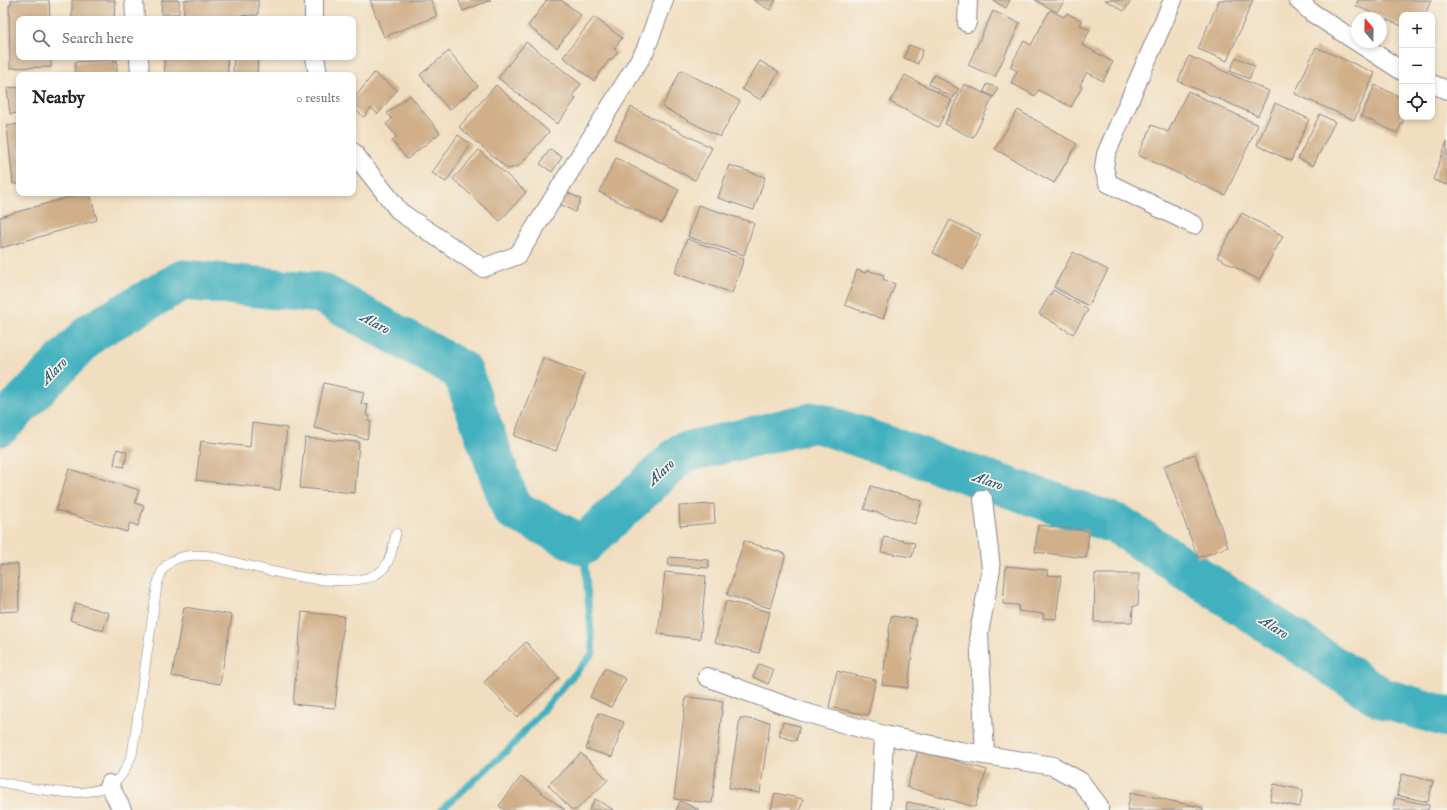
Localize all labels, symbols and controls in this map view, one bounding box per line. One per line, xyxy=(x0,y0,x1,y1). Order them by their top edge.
north arrow xyxy=(1351,12,1387,48)
map controls xyxy=(1399,12,1435,120)
button: + xyxy=(1399,12,1435,48)
search box xyxy=(16,16,356,60)
icon: search xyxy=(30,27,52,49)
text: Search here xyxy=(62,29,133,48)
button: − xyxy=(1399,48,1435,84)
button: locate xyxy=(1399,84,1435,120)
text: Nearby xyxy=(32,88,85,109)
text: 0 results xyxy=(296,90,340,107)
water label: Alaro xyxy=(355,306,393,339)
water label: Alaro xyxy=(35,353,72,390)
water label: Alaro xyxy=(642,454,679,491)
water label: Alaro xyxy=(968,466,1006,495)
water label: Alaro xyxy=(1254,609,1292,643)

